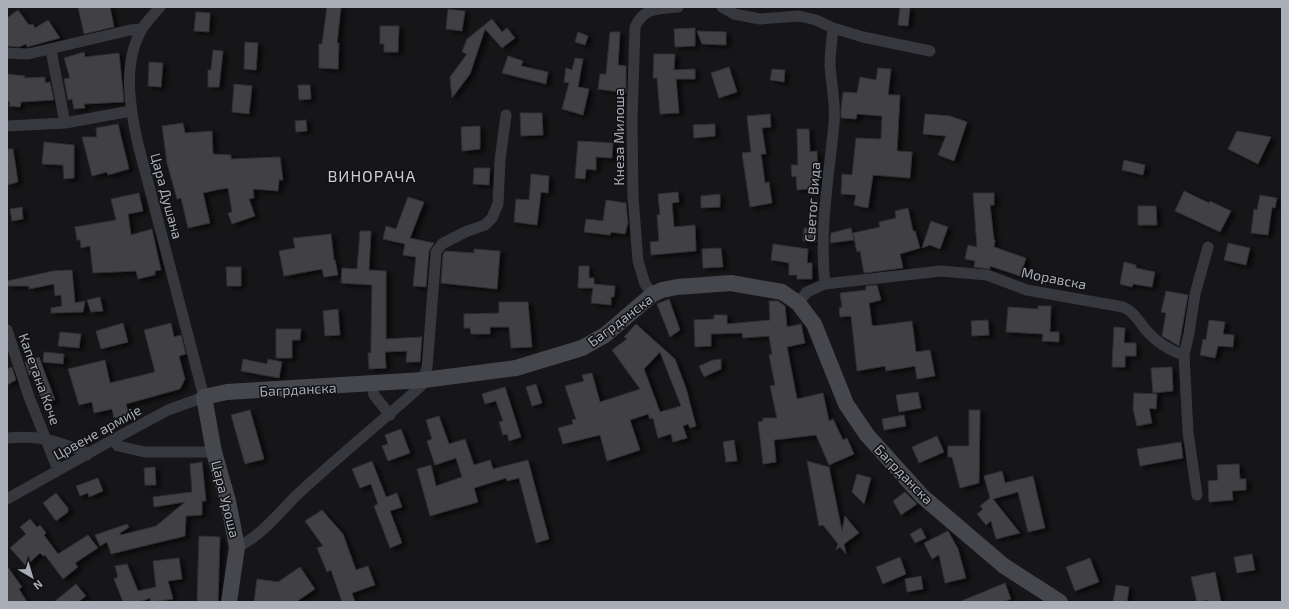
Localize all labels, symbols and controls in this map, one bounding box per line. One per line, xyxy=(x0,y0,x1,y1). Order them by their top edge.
street label: Кнеза Милоша xyxy=(610,88,627,186)
street label: Цара Душана xyxy=(147,151,187,241)
street label: Светог Вида xyxy=(801,161,823,243)
district label: ВИНОРАЧА xyxy=(327,166,417,185)
street label: Моравска xyxy=(1020,263,1088,293)
street label: Багрданска xyxy=(584,290,656,350)
street label: Капетана Коче xyxy=(16,331,64,427)
street label: Багрданска xyxy=(259,378,337,400)
street label: Црвене армије xyxy=(50,401,144,463)
street label: Багрданска xyxy=(871,440,937,508)
street label: Цара Уроша xyxy=(208,459,244,539)
north arrow xyxy=(12,557,52,597)
text: N xyxy=(31,578,46,593)

